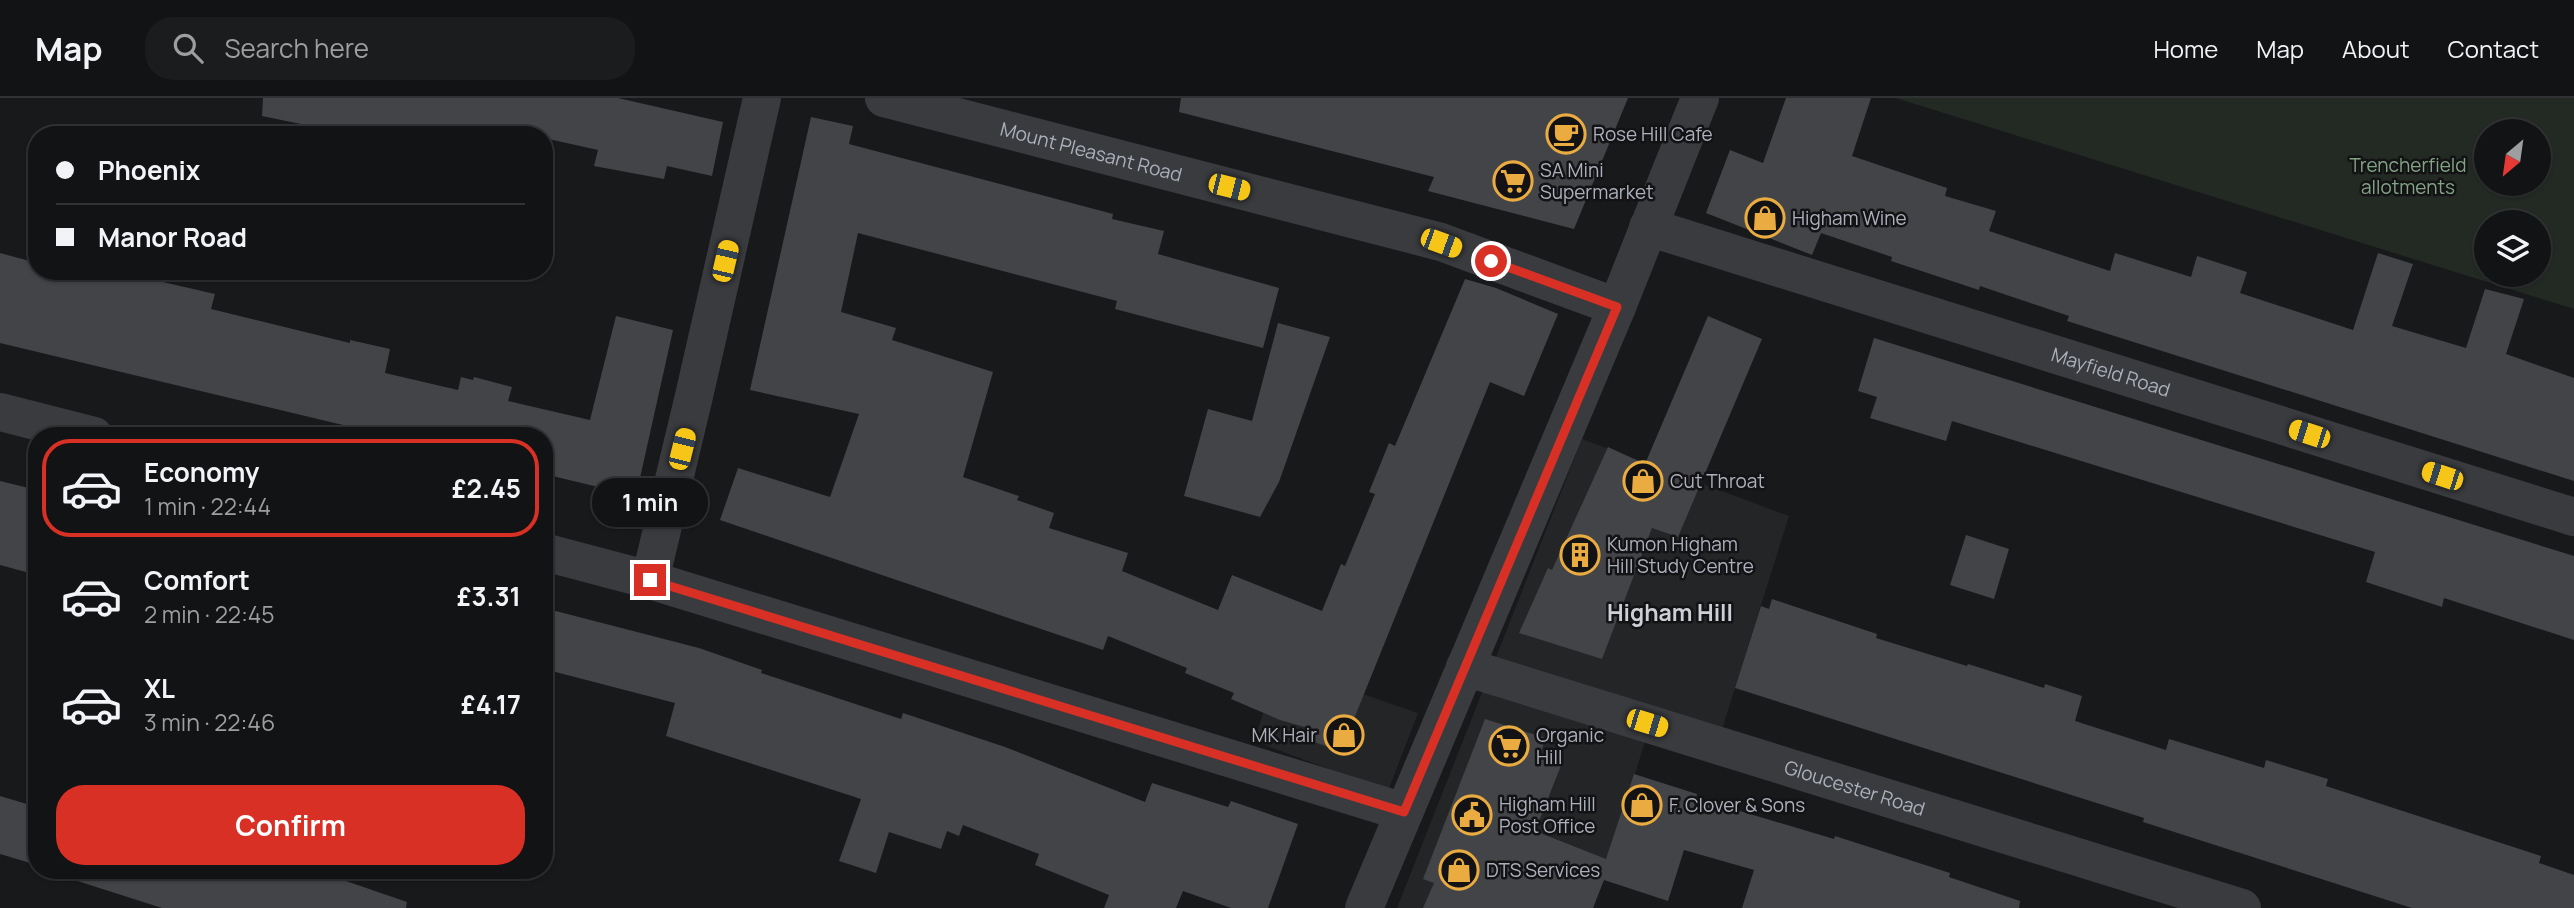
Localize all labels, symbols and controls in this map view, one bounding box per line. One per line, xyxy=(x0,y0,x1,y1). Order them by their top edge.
search box xyxy=(145,17,635,80)
text: Map xyxy=(35,26,103,71)
icon: search xyxy=(169,29,207,67)
text: Search here xyxy=(225,30,369,66)
text: Home xyxy=(2153,32,2218,65)
text: Map xyxy=(2256,32,2304,65)
text: About xyxy=(2342,32,2410,65)
text: Contact xyxy=(2448,32,2539,65)
cafe icon: Rose Hill Cafe xyxy=(1545,113,1587,155)
street label: Mount Pleasant Road xyxy=(997,116,1185,188)
north arrow xyxy=(2474,119,2552,196)
map controls xyxy=(2474,119,2551,287)
place label: Rose Hill Cafe xyxy=(1593,121,1713,147)
text: Phoenix xyxy=(98,152,200,188)
park label: Trencherfield allotments xyxy=(2349,152,2467,200)
place label: SA Mini Supermarket xyxy=(1540,157,1654,205)
supermarket icon: SA Mini Supermarket xyxy=(1492,160,1534,202)
car xyxy=(1207,172,1252,202)
shop icon: Higham Wine xyxy=(1744,197,1786,239)
place label: Higham Wine xyxy=(1792,205,1907,231)
button: layers xyxy=(2474,210,2551,287)
text: Manor Road xyxy=(98,219,247,255)
car xyxy=(1418,226,1465,260)
car xyxy=(711,238,740,284)
route start xyxy=(1475,245,1507,277)
street label: Mayfield Road xyxy=(2048,341,2173,403)
car xyxy=(2286,418,2333,450)
car xyxy=(667,426,698,472)
text: Economy xyxy=(144,454,259,490)
icon: car xyxy=(60,457,123,520)
shop icon: Cut Throat xyxy=(1622,460,1664,502)
car xyxy=(2419,460,2466,492)
place label: Cut Throat xyxy=(1670,468,1765,494)
text: £2.45 xyxy=(452,470,521,506)
callout: 1 min xyxy=(592,478,708,528)
text: 1 min xyxy=(622,486,678,518)
text: 1 min · 22:44 xyxy=(144,490,271,522)
place label: Kumon Higham Hill Study Centre xyxy=(1607,531,1754,579)
building icon: Kumon Higham Hill Study Centre xyxy=(1559,534,1601,576)
text: Comfort xyxy=(144,562,250,598)
route end xyxy=(634,564,666,596)
icon: car xyxy=(60,565,123,628)
text: £3.31 xyxy=(457,578,521,614)
district label: Higham Hill xyxy=(1607,596,1733,628)
text: 2 min · 22:45 xyxy=(144,598,275,630)
text: XL xyxy=(144,670,175,706)
icon: car xyxy=(60,673,123,736)
text: £4.17 xyxy=(461,686,521,722)
text: 3 min · 22:46 xyxy=(144,706,275,738)
car xyxy=(1624,707,1671,739)
shop icon: MK Hair xyxy=(1323,714,1365,756)
place label: MK Hair xyxy=(1251,722,1317,748)
place label: Organic Hill xyxy=(1536,722,1604,770)
supermarket icon: Organic Hill xyxy=(1488,725,1530,767)
street label: Gloucester Road xyxy=(1781,754,1928,822)
shop icon: F. Clover & Sons xyxy=(1621,784,1663,826)
button: Confirm xyxy=(56,785,525,865)
place label: Higham Hill Post Office xyxy=(1499,791,1596,839)
place label: F. Clover & Sons xyxy=(1669,792,1805,818)
public building icon: Higham Hill Post Office xyxy=(1451,794,1493,836)
shop icon: DTS Services xyxy=(1438,849,1480,891)
place label: DTS Services xyxy=(1486,857,1600,883)

